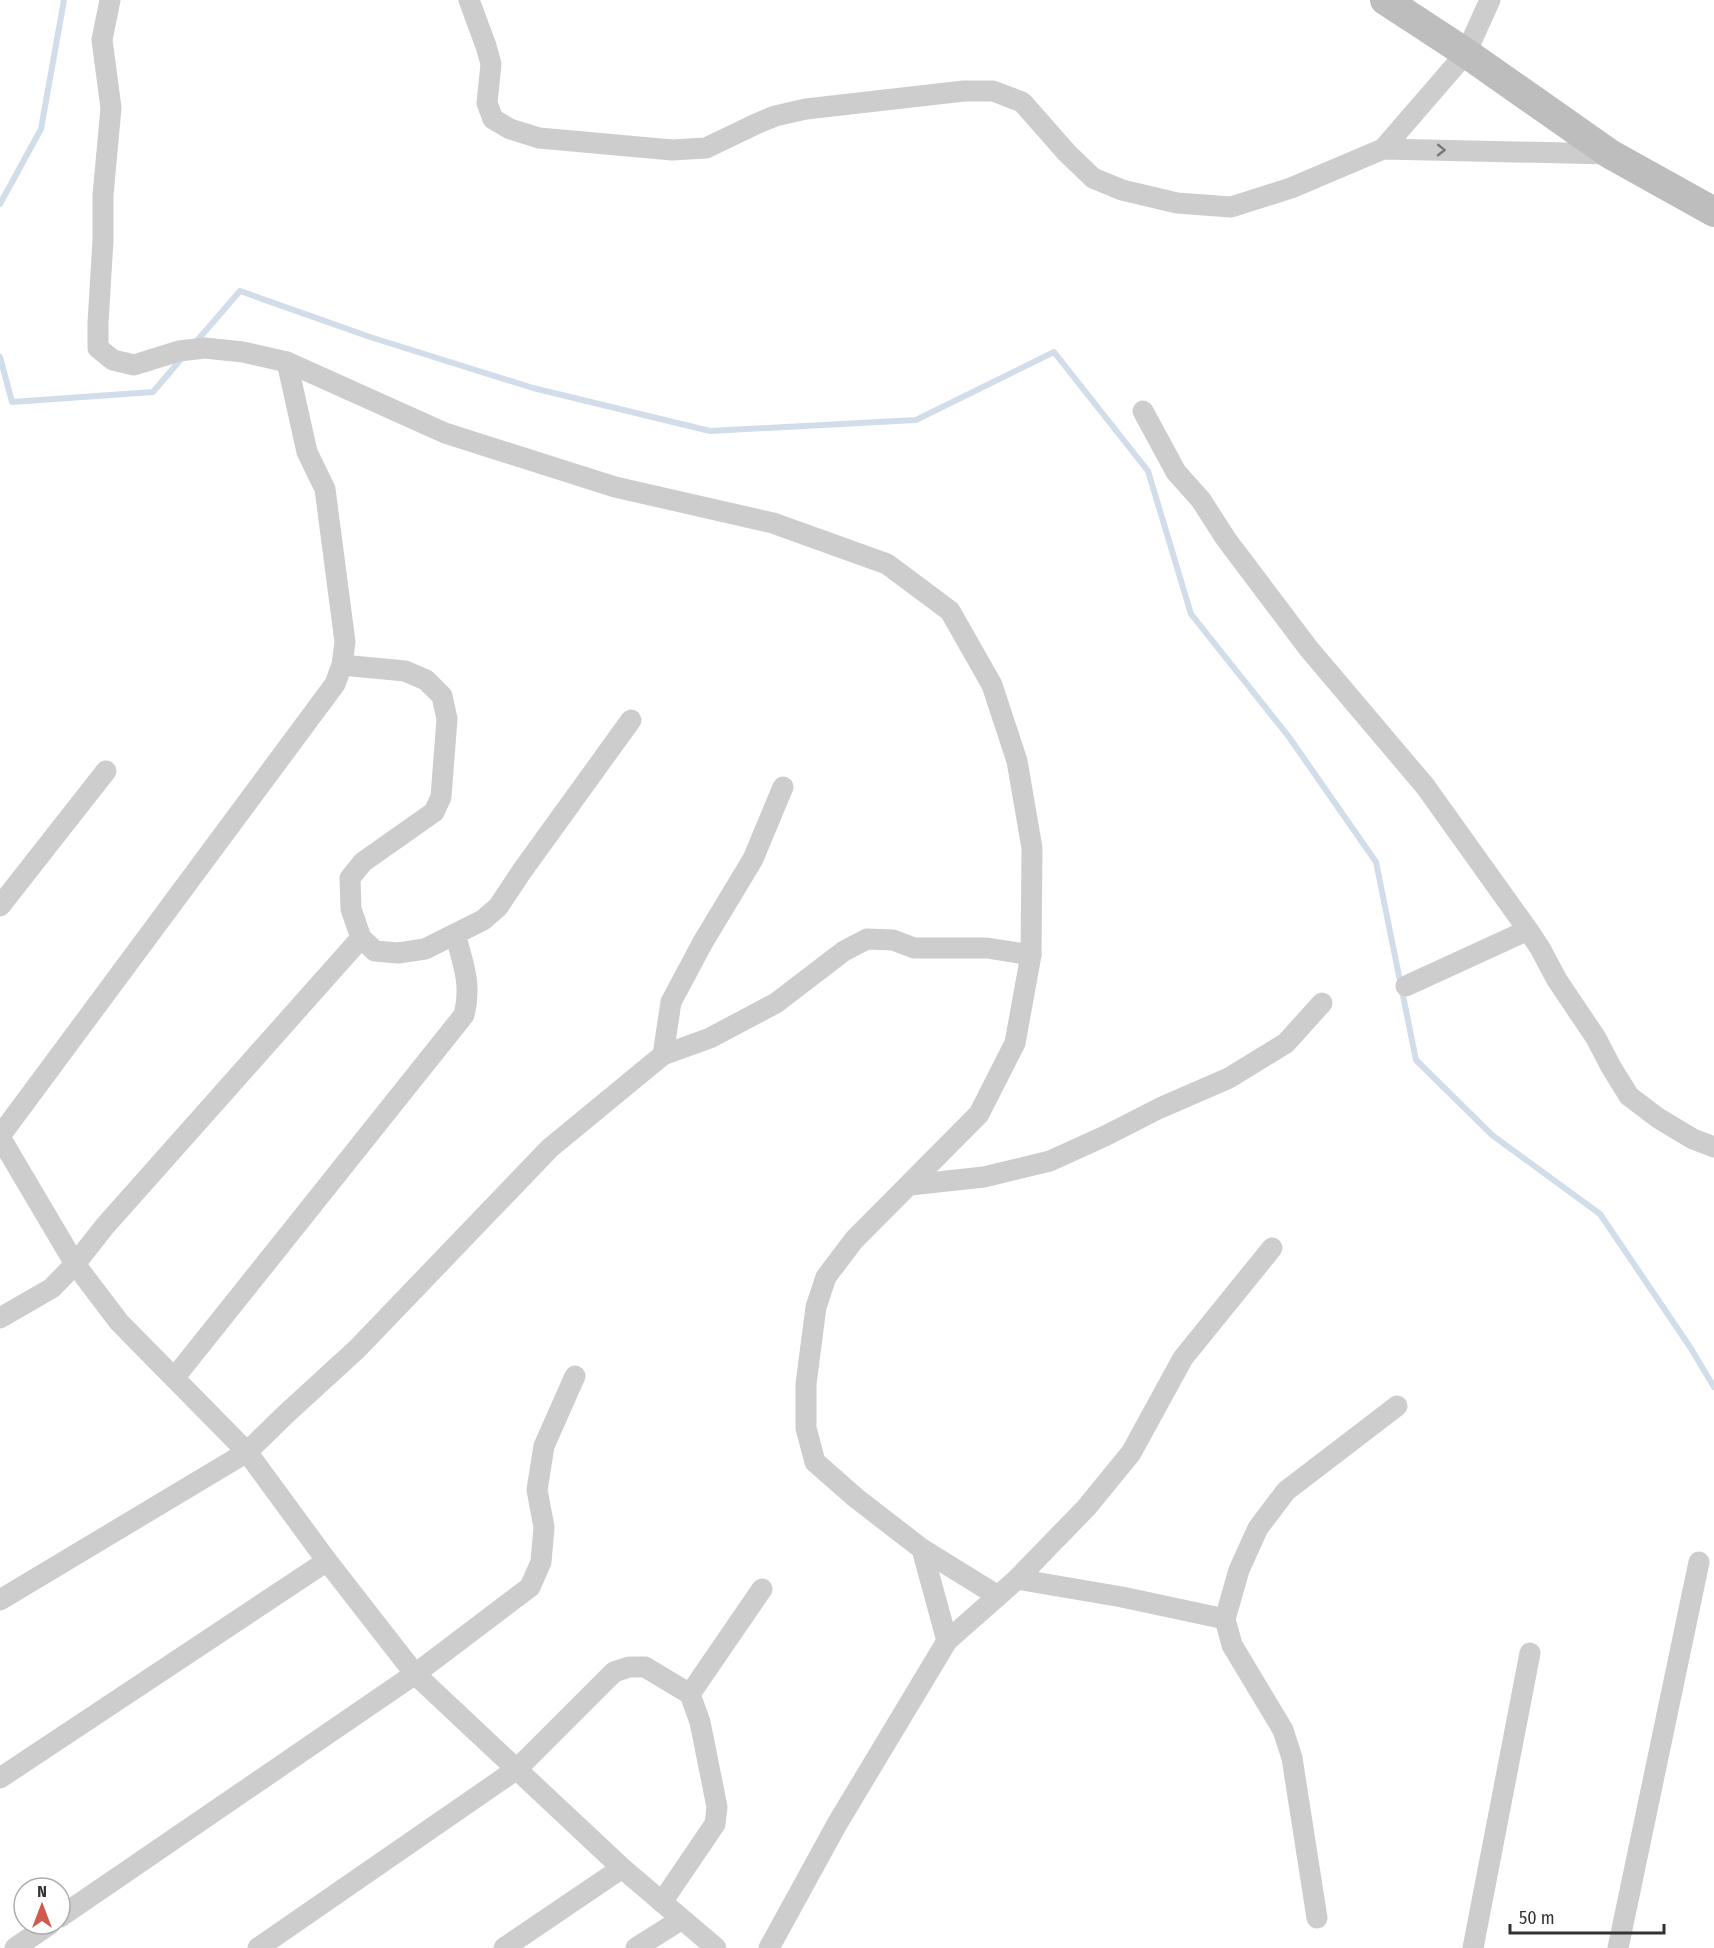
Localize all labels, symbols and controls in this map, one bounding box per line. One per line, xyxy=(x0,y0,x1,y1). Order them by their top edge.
one-way arrow xyxy=(1437,144,1446,156)
north arrow xyxy=(12,1876,72,1936)
text: N xyxy=(37,1882,47,1901)
scale bar xyxy=(1510,1897,1664,1935)
text: 50 m xyxy=(1519,1907,1555,1929)

